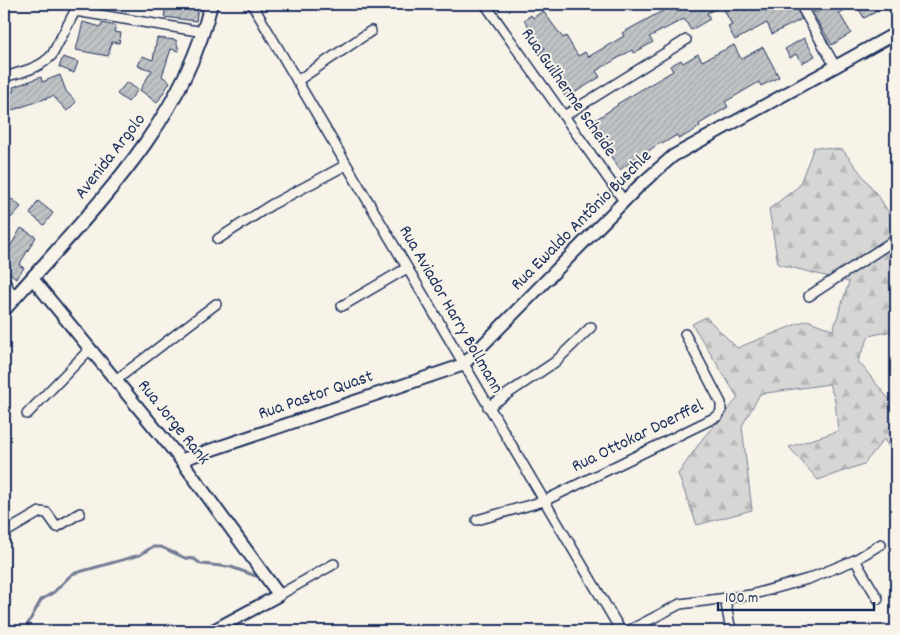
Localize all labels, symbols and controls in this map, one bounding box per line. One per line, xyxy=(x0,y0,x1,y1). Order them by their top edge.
street label: Rua Guilherme Scheide xyxy=(514,24,622,162)
street label: Avenida Argolo xyxy=(70,109,152,205)
street label: Rua Ewaldo Antônio Buschle xyxy=(506,145,658,297)
street label: Rua Aviador Harry Bollmann xyxy=(392,221,508,399)
street label: Rua Pastor Quast xyxy=(255,365,377,427)
street label: Rua Jorge Rank xyxy=(131,375,215,471)
street label: Rua Ottokar Doerffel xyxy=(568,394,709,480)
scale bar xyxy=(718,580,874,612)
text: 100 m xyxy=(725,588,758,610)

